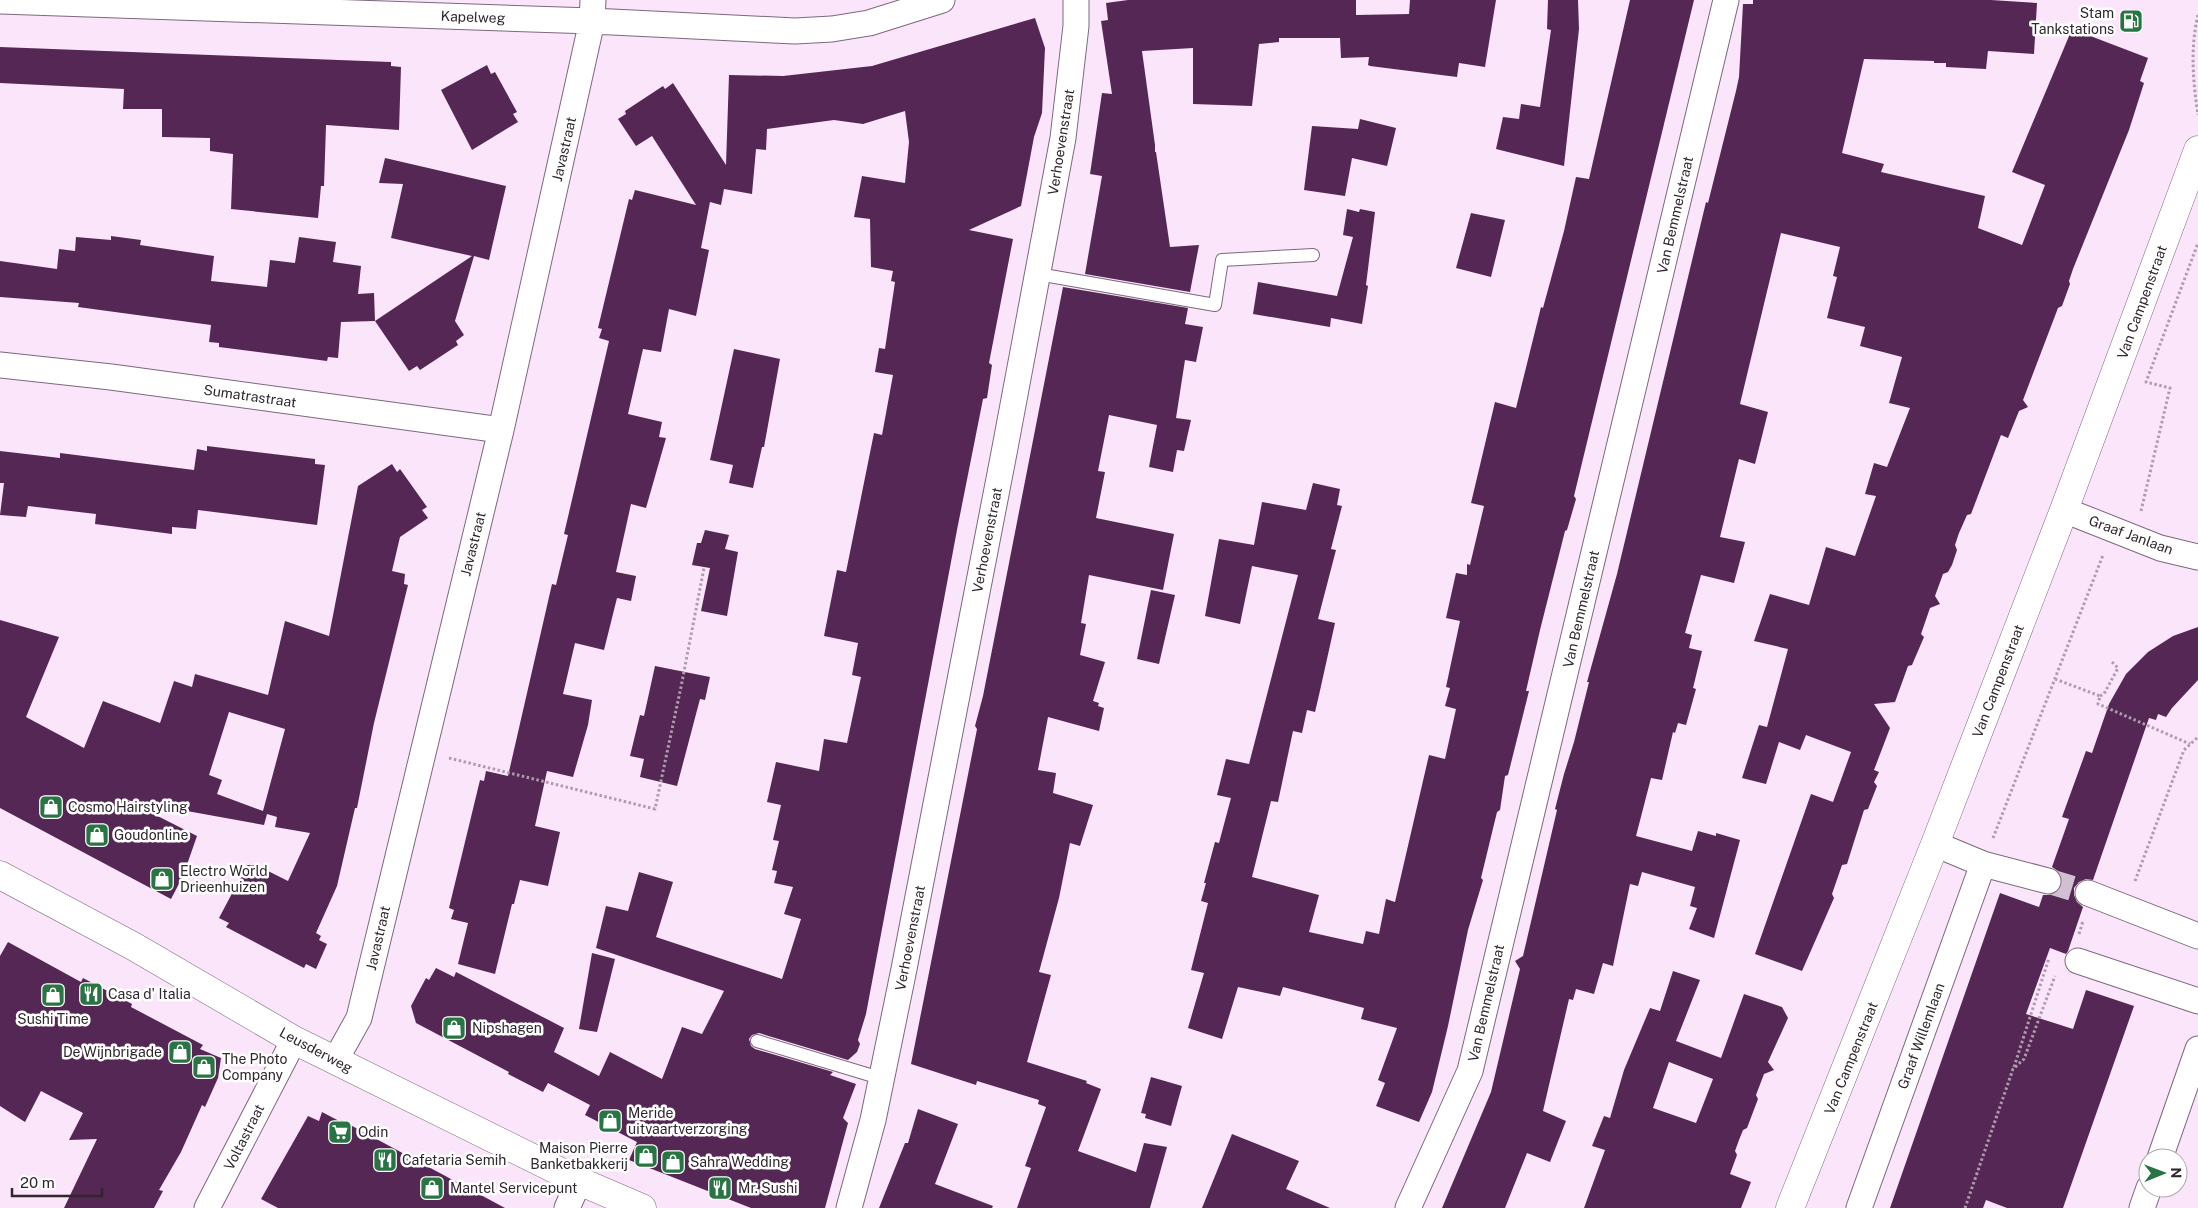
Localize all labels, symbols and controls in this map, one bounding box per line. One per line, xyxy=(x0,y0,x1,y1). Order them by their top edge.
place label: Stam Tankstations xyxy=(2031,5,2114,37)
street label: Kapelweg xyxy=(440,8,506,26)
fuel station icon: Stam Tankstations xyxy=(2118,8,2144,34)
street label: Verhoevenstraat xyxy=(1045,88,1077,196)
street label: Javastraat xyxy=(549,115,579,183)
street label: Van Bemmelstraat xyxy=(1654,155,1696,275)
street label: Van Campenstraat xyxy=(2114,243,2170,361)
street label: Sumatrastraat xyxy=(203,382,297,410)
street label: Verhoevenstraat xyxy=(969,486,1005,594)
street label: Javastraat xyxy=(457,510,489,578)
street label: Graaf Janlaan xyxy=(2087,512,2175,558)
street label: Van Bemmelstraat xyxy=(1560,549,1602,669)
street label: Van Campenstraat xyxy=(1969,622,2027,740)
shop icon: Cosmo Hairstyling xyxy=(38,794,64,820)
place label: Cosmo Hairstyling xyxy=(68,799,188,815)
shop icon: Goudonline xyxy=(84,822,110,848)
place label: Goudonline xyxy=(114,827,188,843)
place label: Electro World Drieenhuizen xyxy=(180,863,268,895)
shop icon: Electro World Drieenhuizen xyxy=(149,866,175,892)
street label: Verhoevenstraat xyxy=(892,884,928,992)
street label: Javastraat xyxy=(363,904,393,972)
street label: Van Bemmelstraat xyxy=(1465,943,1507,1063)
restaurant icon: Casa d' Italia xyxy=(78,981,104,1007)
street label: Graaf Willemlaan xyxy=(1894,981,1948,1091)
shop icon: Sushi Time xyxy=(40,982,66,1008)
place label: Casa d' Italia xyxy=(108,986,191,1002)
street label: Van Campenstraat xyxy=(1821,999,1881,1117)
place label: Sushi Time xyxy=(17,1011,89,1027)
shop icon: Nipshagen xyxy=(441,1015,467,1041)
place label: Nipshagen xyxy=(472,1020,542,1036)
street label: Leusderweg xyxy=(277,1024,355,1076)
shop icon: De Wijnbrigade xyxy=(167,1039,193,1065)
place label: De Wijnbrigade xyxy=(63,1044,162,1060)
place label: The Photo Company xyxy=(222,1051,287,1083)
shop icon: The Photo Company xyxy=(191,1054,217,1080)
street label: Voltastraat xyxy=(221,1101,267,1173)
place label: Meride uitvaartverzorging xyxy=(628,1105,748,1137)
shop icon: Meride uitvaartverzorging xyxy=(597,1108,623,1134)
supermarket icon: Odin xyxy=(327,1119,353,1145)
place label: Odin xyxy=(358,1124,388,1140)
place label: Maison Pierre Banketbakkerij xyxy=(530,1140,628,1172)
shop icon: Maison Pierre Banketbakkerij xyxy=(633,1143,659,1169)
restaurant icon: Cafetaria Semih xyxy=(372,1147,398,1173)
north arrow xyxy=(2138,1148,2188,1198)
shop icon: Sahra Wedding xyxy=(660,1149,686,1175)
place label: Cafetaria Semih xyxy=(402,1152,506,1168)
place label: Sahra Wedding xyxy=(690,1154,789,1170)
scale bar xyxy=(12,1166,102,1198)
text: N xyxy=(2168,1167,2184,1178)
text: 20 m xyxy=(20,1174,55,1191)
shop icon: Mantel Servicepunt xyxy=(419,1175,445,1201)
restaurant icon: Mr. Sushi xyxy=(707,1175,733,1201)
place label: Mantel Servicepunt xyxy=(450,1180,577,1196)
place label: Mr. Sushi xyxy=(738,1180,797,1196)

